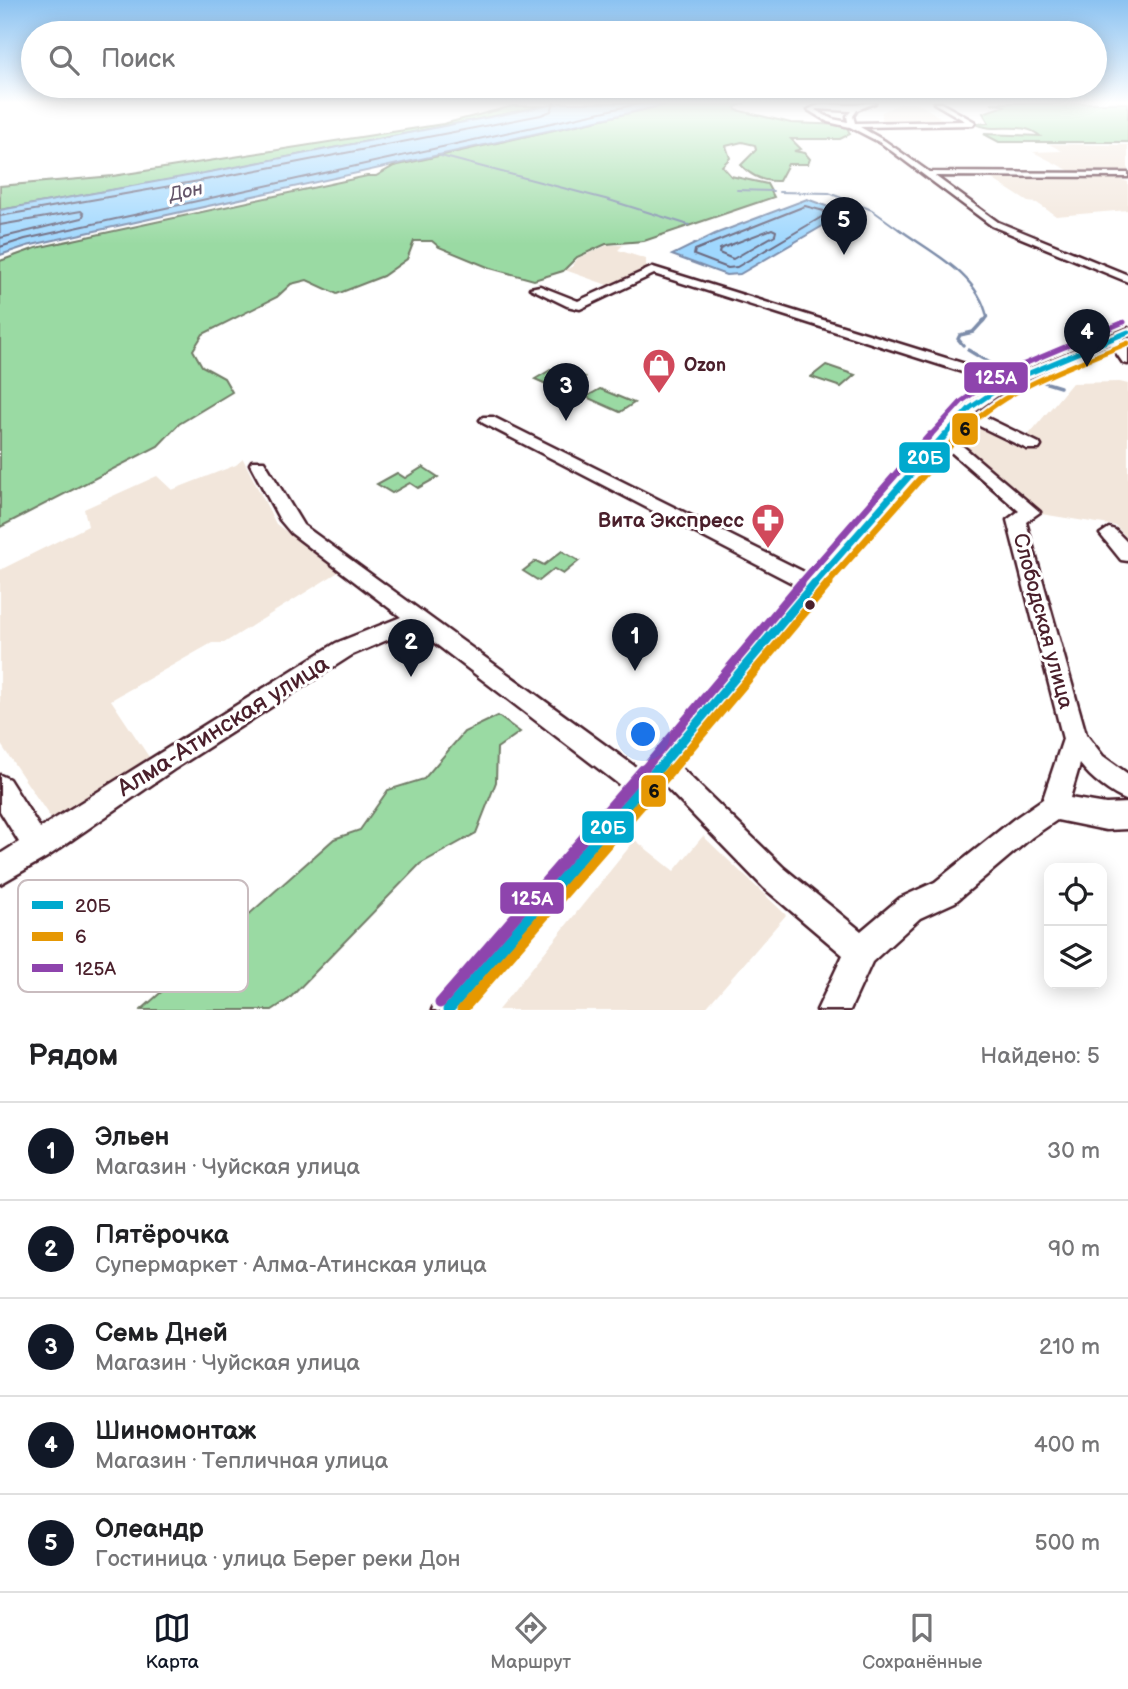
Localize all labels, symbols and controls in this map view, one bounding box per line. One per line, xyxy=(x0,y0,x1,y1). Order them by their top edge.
search box xyxy=(21,21,1107,98)
icon: search xyxy=(45,41,83,79)
text: Поиск xyxy=(101,44,175,75)
water label: Дон xyxy=(166,177,205,207)
pin: 5 xyxy=(821,197,867,255)
pin: 4 xyxy=(1064,309,1110,367)
shop icon: Ozon xyxy=(640,346,678,395)
place label: Ozon xyxy=(684,355,726,376)
line badge: 125А xyxy=(963,361,1029,394)
pin: 3 xyxy=(543,363,589,421)
text: 125А xyxy=(975,367,1017,390)
line badge: 6 xyxy=(951,412,979,446)
text: 6 xyxy=(959,419,971,442)
line badge: 20Б xyxy=(898,441,951,474)
text: 20Б xyxy=(907,447,944,470)
pharmacy icon: Вита Экспресс xyxy=(749,501,787,550)
place label: Вита Экспресс xyxy=(598,508,744,533)
street label: Слободская улица xyxy=(1008,530,1079,712)
unlabelled marker xyxy=(803,598,817,612)
pin: 1 xyxy=(612,613,658,671)
pin: 2 xyxy=(388,619,434,677)
street label: Алма-Атинская улица xyxy=(111,649,334,804)
your location xyxy=(626,717,660,751)
line badge: 6 xyxy=(640,774,667,808)
text: 6 xyxy=(648,781,660,804)
line badge: 20Б xyxy=(581,810,635,844)
text: 20Б xyxy=(590,817,627,840)
map controls xyxy=(1044,863,1107,989)
button: locate xyxy=(1044,863,1107,926)
legend xyxy=(18,880,248,992)
line badge: 125А xyxy=(499,881,565,915)
text: 125А xyxy=(511,888,553,911)
text: 20Б xyxy=(75,895,111,918)
text: 6 xyxy=(75,926,87,949)
button: layers xyxy=(1044,926,1107,989)
text: 125А xyxy=(75,958,116,981)
text: Рядом xyxy=(28,1038,118,1074)
text: Найдено: 5 xyxy=(980,1042,1100,1070)
text: Эльен xyxy=(95,1122,169,1153)
text: 1 xyxy=(46,1137,56,1165)
text: 30 m xyxy=(1047,1137,1100,1165)
text: Магазин · Чуйская улица xyxy=(95,1153,360,1181)
text: Пятёрочка xyxy=(95,1220,229,1251)
text: 2 xyxy=(44,1235,58,1263)
text: 90 m xyxy=(1048,1235,1100,1263)
text: Супермаркет · Алма-Атинская улица xyxy=(95,1251,487,1279)
text: Семь Дней xyxy=(95,1318,228,1349)
text: 3 xyxy=(44,1333,58,1361)
text: 210 m xyxy=(1039,1333,1100,1361)
text: Магазин · Чуйская улица xyxy=(95,1349,360,1377)
text: Шиномонтаж xyxy=(95,1416,256,1447)
text: 4 xyxy=(44,1431,58,1459)
text: 400 m xyxy=(1034,1431,1100,1459)
text: Магазин · Тепличная улица xyxy=(95,1447,388,1475)
text: Олеандр xyxy=(95,1514,204,1545)
text: 5 xyxy=(44,1529,58,1557)
text: 500 m xyxy=(1035,1529,1100,1557)
text: Гостиница · улица Берег реки Дон xyxy=(95,1545,460,1573)
tab: Карта xyxy=(146,1609,199,1674)
tab: Маршрут xyxy=(490,1609,571,1674)
tab: Сохранённые xyxy=(862,1609,982,1674)

